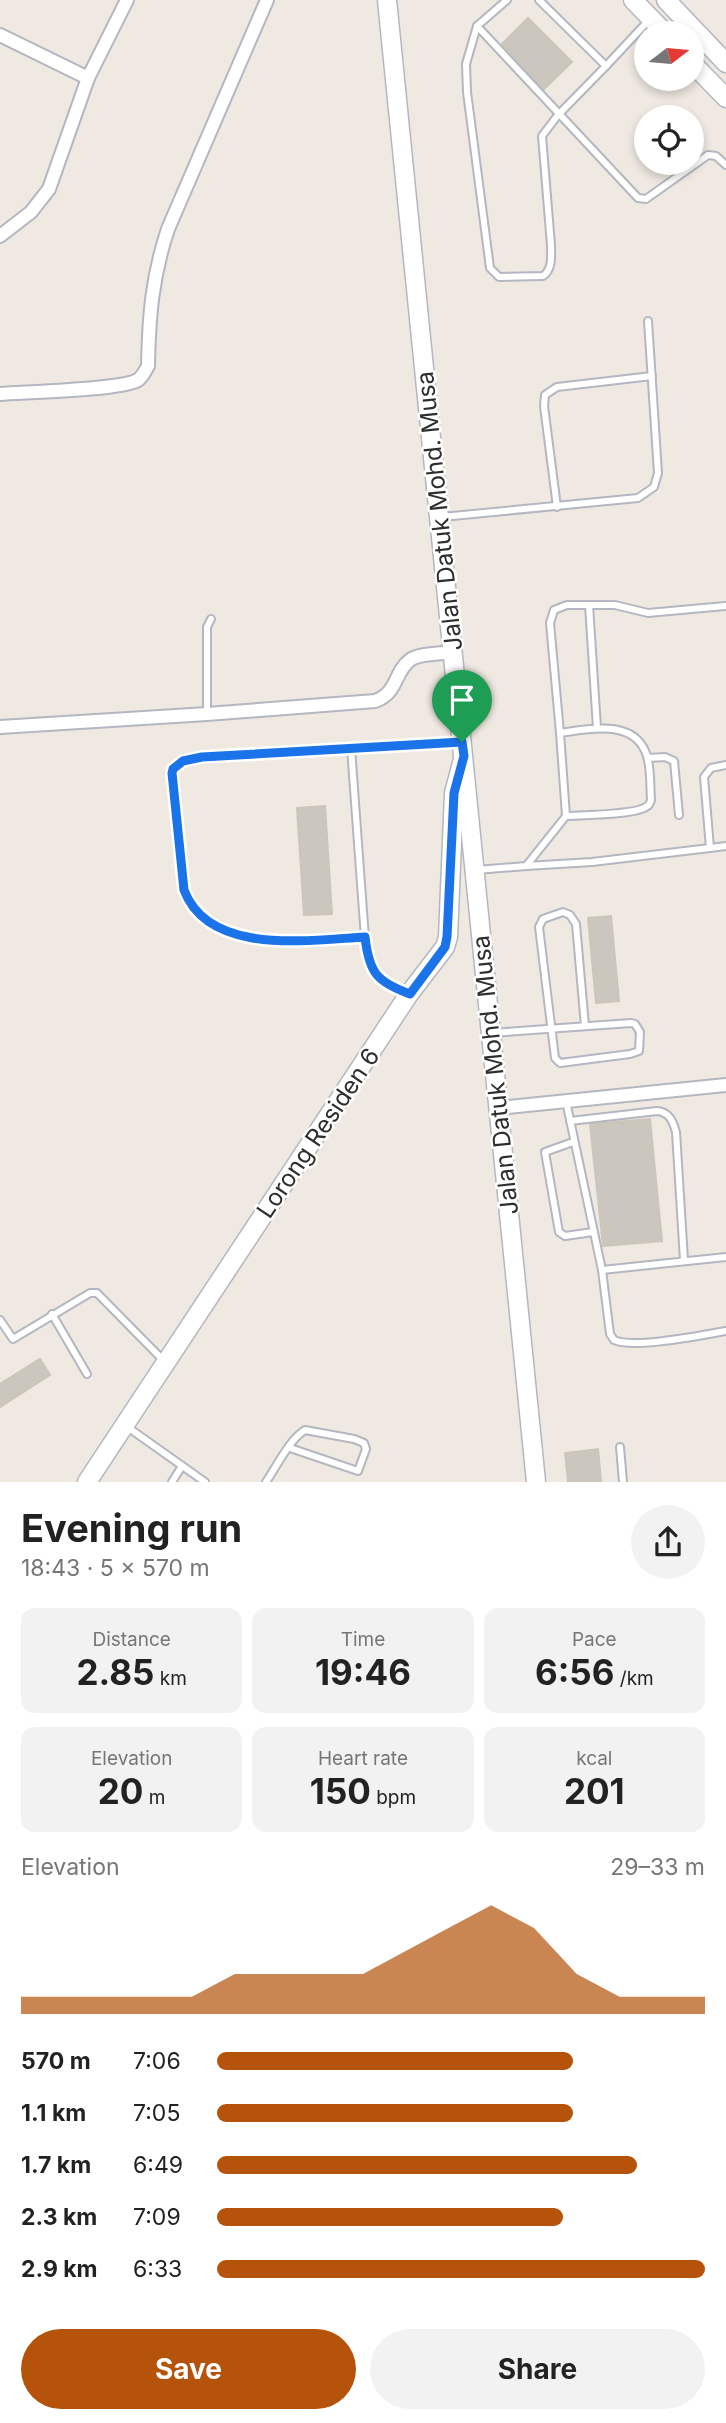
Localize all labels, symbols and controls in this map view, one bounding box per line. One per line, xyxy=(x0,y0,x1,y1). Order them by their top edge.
north arrow xyxy=(634,21,704,91)
map controls xyxy=(634,21,704,175)
button: locate xyxy=(634,105,704,175)
street label: Jalan Datuk Mohd. Musa xyxy=(410,370,468,652)
pin xyxy=(432,670,492,742)
icon: arrive xyxy=(443,681,481,719)
street label: Jalan Datuk Mohd. Musa xyxy=(466,934,524,1216)
street label: Lorong Residen 6 xyxy=(250,1043,386,1223)
text: Evening run xyxy=(21,1505,242,1551)
button: share xyxy=(631,1505,705,1579)
text: 18:43 · 5 × 570 m xyxy=(21,1554,210,1582)
text: Distance xyxy=(92,1628,171,1651)
text: Time xyxy=(341,1628,385,1651)
text: Pace xyxy=(572,1628,617,1651)
text: 2.85 xyxy=(77,1651,154,1693)
text: 19:46 xyxy=(315,1651,411,1693)
text: 6:56 xyxy=(535,1651,614,1693)
text: km xyxy=(154,1667,187,1690)
text: /km xyxy=(614,1667,654,1690)
text: Elevation xyxy=(91,1747,172,1770)
text: Heart rate xyxy=(318,1747,408,1770)
text: kcal xyxy=(576,1747,612,1770)
text: 20 xyxy=(98,1770,143,1812)
text: 150 xyxy=(310,1770,371,1812)
text: 201 xyxy=(564,1770,625,1812)
text: m xyxy=(143,1786,165,1809)
text: bpm xyxy=(371,1786,416,1809)
text: Elevation xyxy=(21,1853,120,1881)
text: 29–33 m xyxy=(610,1853,705,1881)
text: 570 m xyxy=(21,2047,91,2075)
text: 7:06 xyxy=(133,2047,181,2075)
text: 1.1 km xyxy=(21,2099,86,2127)
text: 7:05 xyxy=(133,2099,180,2127)
text: 1.7 km xyxy=(21,2151,91,2179)
text: 6:49 xyxy=(133,2151,183,2179)
text: 2.3 km xyxy=(21,2203,97,2231)
text: 7:09 xyxy=(133,2203,181,2231)
text: 2.9 km xyxy=(21,2255,98,2283)
text: 6:33 xyxy=(133,2255,182,2283)
button: Save xyxy=(21,2329,356,2409)
button: Share xyxy=(370,2329,705,2409)

